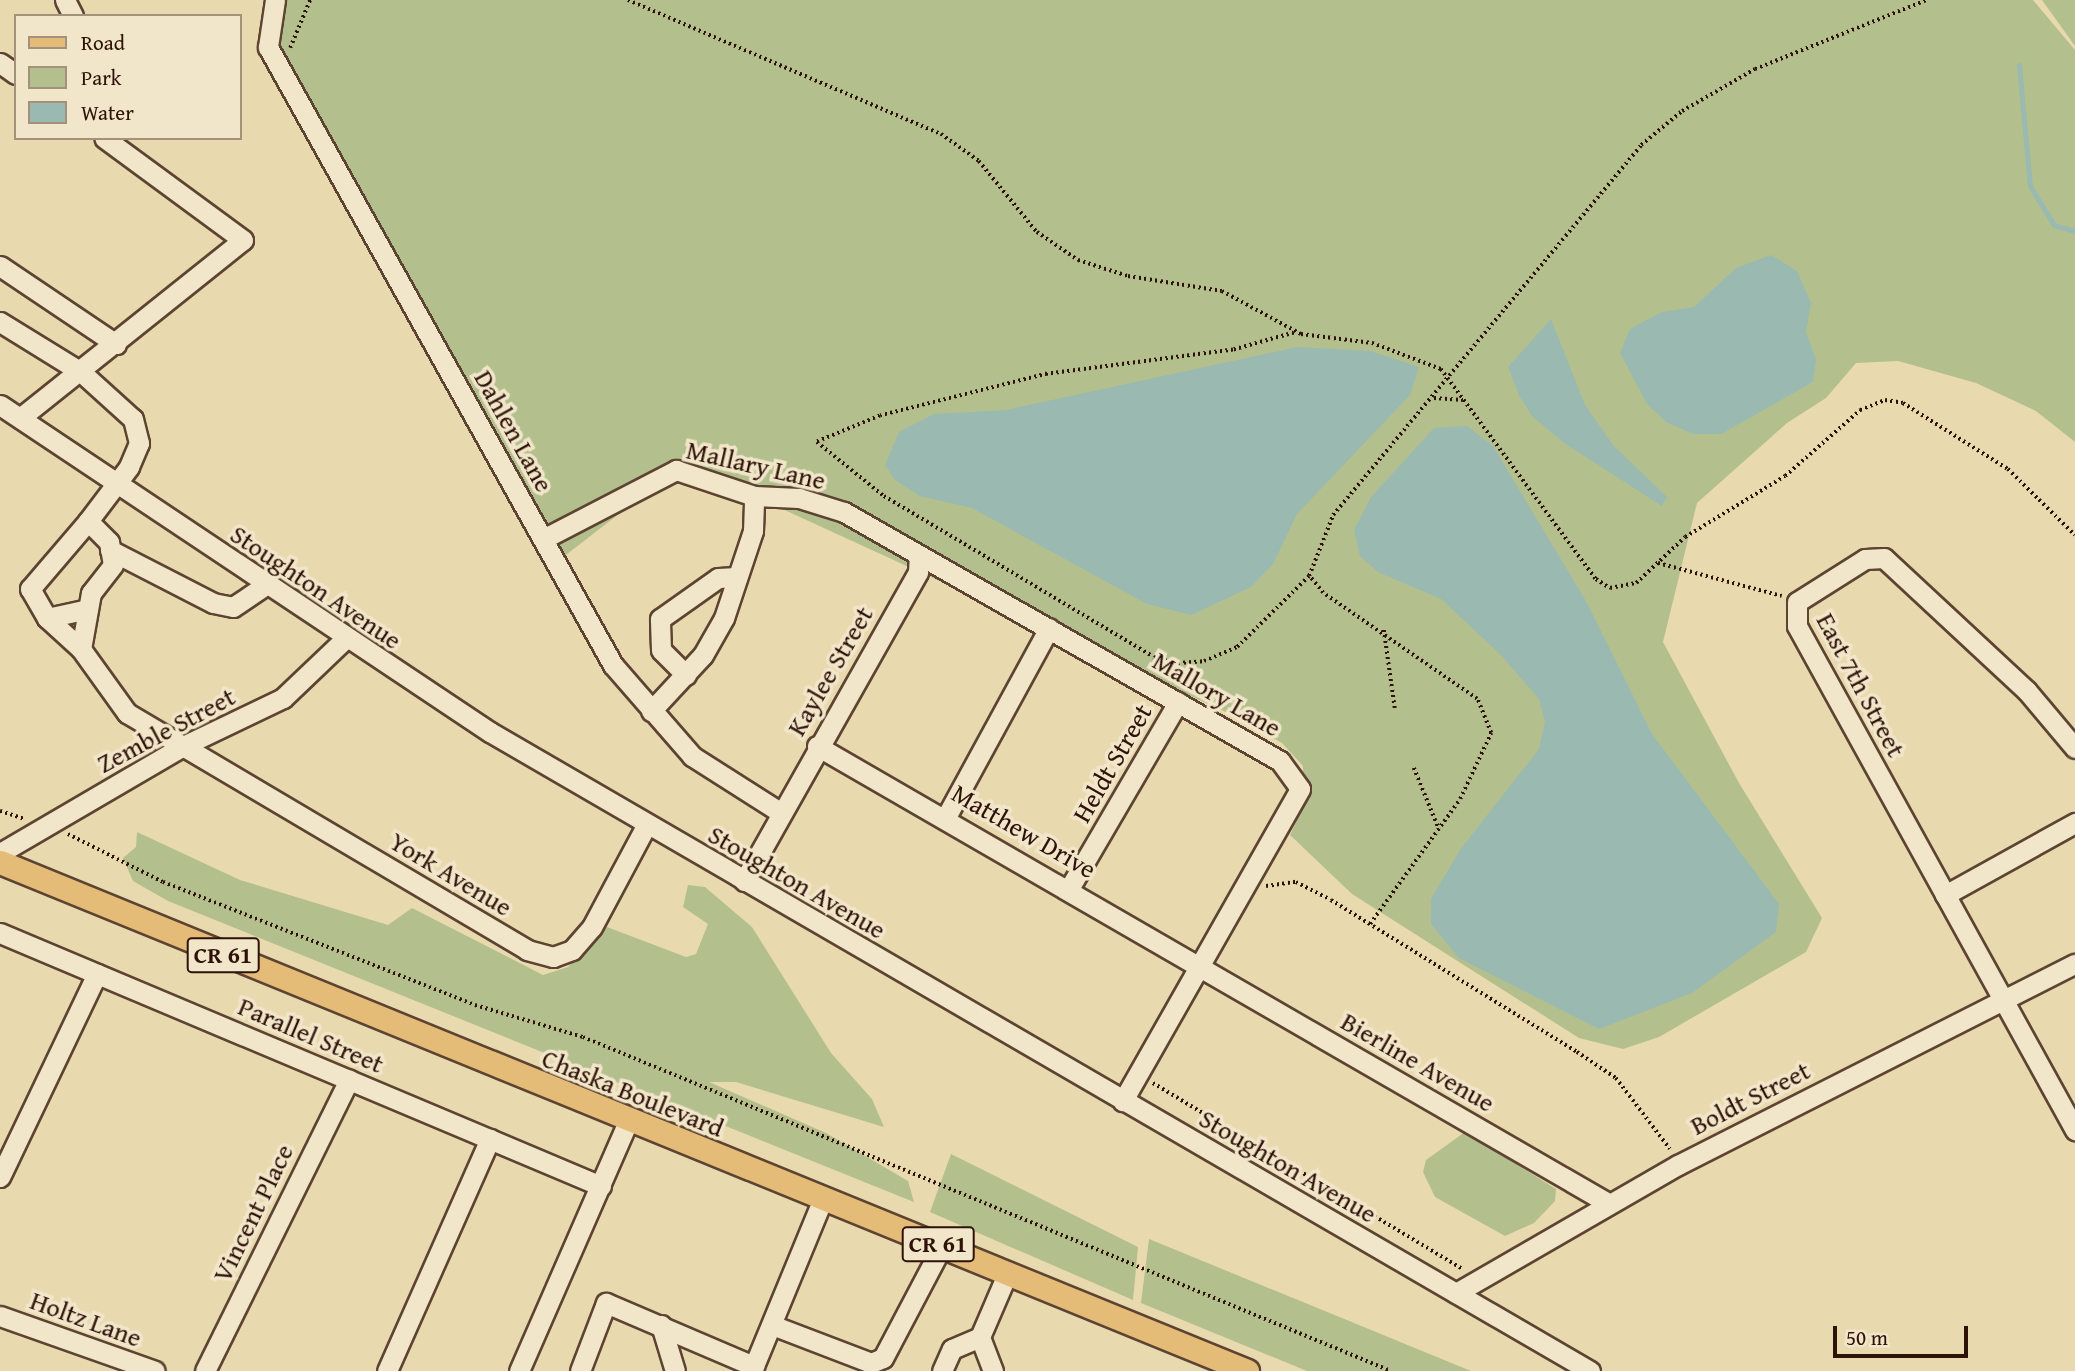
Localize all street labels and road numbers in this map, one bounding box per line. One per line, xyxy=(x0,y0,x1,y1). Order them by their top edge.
street label: Dahlen Lane xyxy=(468,365,560,497)
street label: Mallary Lane xyxy=(683,434,829,496)
street label: Stoughton Avenue xyxy=(225,518,407,656)
street label: Kaylee Street xyxy=(781,601,879,741)
street label: East 7th Street xyxy=(1810,608,1912,762)
street label: Mallory Lane xyxy=(1147,645,1287,743)
street label: Zemble Street xyxy=(92,681,240,779)
street label: Heldt Street xyxy=(1066,698,1158,828)
street label: Matthew Drive xyxy=(946,777,1102,885)
street label: Stoughton Avenue xyxy=(703,819,891,945)
street label: York Avenue xyxy=(384,825,518,923)
road number: CR 61 xyxy=(186,934,260,975)
street label: Parallel Street xyxy=(234,990,388,1080)
street label: Bierline Avenue xyxy=(1336,1005,1500,1119)
street label: Chaska Boulevard xyxy=(538,1042,728,1144)
street label: Boldt Street xyxy=(1685,1055,1815,1141)
street label: Stoughton Avenue xyxy=(1194,1103,1382,1229)
street label: Vincent Place xyxy=(206,1139,300,1287)
road number: CR 61 xyxy=(901,1224,975,1264)
street label: Holtz Lane xyxy=(26,1285,146,1353)

